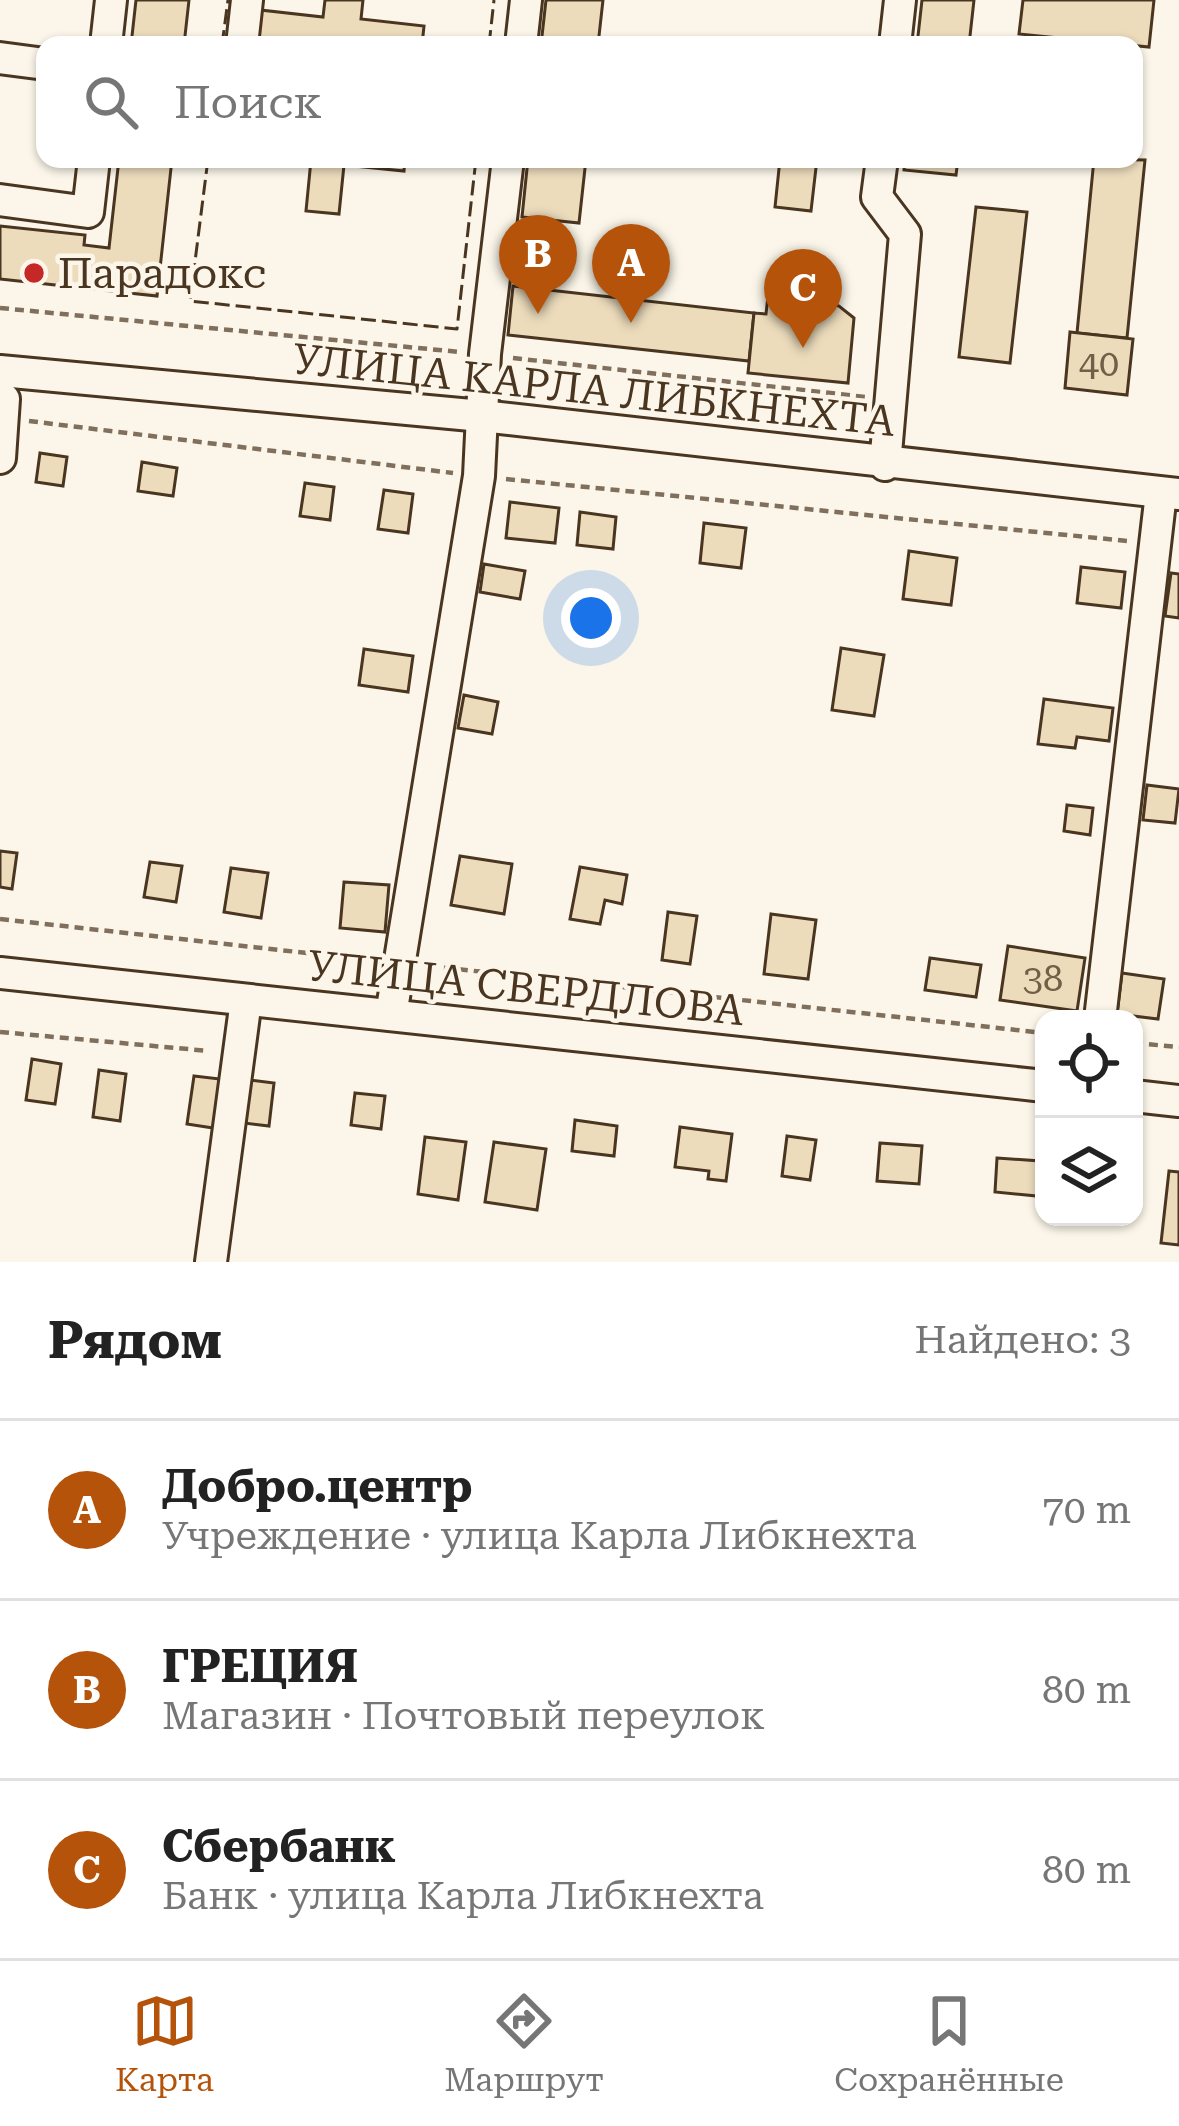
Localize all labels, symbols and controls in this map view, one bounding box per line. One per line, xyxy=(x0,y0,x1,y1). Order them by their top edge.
search box xyxy=(36,36,1143,168)
icon: search xyxy=(78,69,144,135)
text: Поиск xyxy=(174,76,322,129)
pin: B xyxy=(499,215,577,314)
pin: A xyxy=(592,224,670,323)
place label: Парадокс xyxy=(58,249,266,298)
pin: C xyxy=(764,249,842,348)
marker: Парадокс xyxy=(21,260,47,286)
street label: УЛИЦА КАРЛА ЛИБКНЕХТА xyxy=(291,334,898,446)
house number: 40 xyxy=(1079,343,1119,385)
your location xyxy=(561,588,621,648)
street label: УЛИЦА СВЕРДЛОВА xyxy=(305,941,747,1035)
house number: 38 xyxy=(1023,958,1063,1000)
map controls xyxy=(1035,1010,1143,1226)
button: locate xyxy=(1035,1010,1143,1118)
button: layers xyxy=(1035,1118,1143,1226)
text: Рядом xyxy=(48,1311,222,1370)
text: Найдено: 3 xyxy=(915,1317,1131,1363)
text: Добро.центр xyxy=(162,1460,472,1513)
text: A xyxy=(73,1487,101,1533)
text: 70 m xyxy=(1042,1487,1131,1533)
text: Учреждение · улица Карла Либкнехта xyxy=(162,1513,917,1559)
text: ГРЕЦИЯ xyxy=(162,1640,358,1693)
text: B xyxy=(73,1667,101,1713)
text: 80 m xyxy=(1042,1667,1131,1713)
text: Магазин · Почтовый переулок xyxy=(162,1693,765,1739)
text: Сбербанк xyxy=(162,1820,396,1873)
text: C xyxy=(73,1847,101,1893)
text: 80 m xyxy=(1042,1847,1131,1893)
text: Банк · улица Карла Либкнехта xyxy=(162,1873,764,1919)
tab: Карта xyxy=(115,1988,214,2099)
tab: Маршрут xyxy=(444,1988,604,2099)
tab: Сохранённые xyxy=(834,1988,1064,2099)

